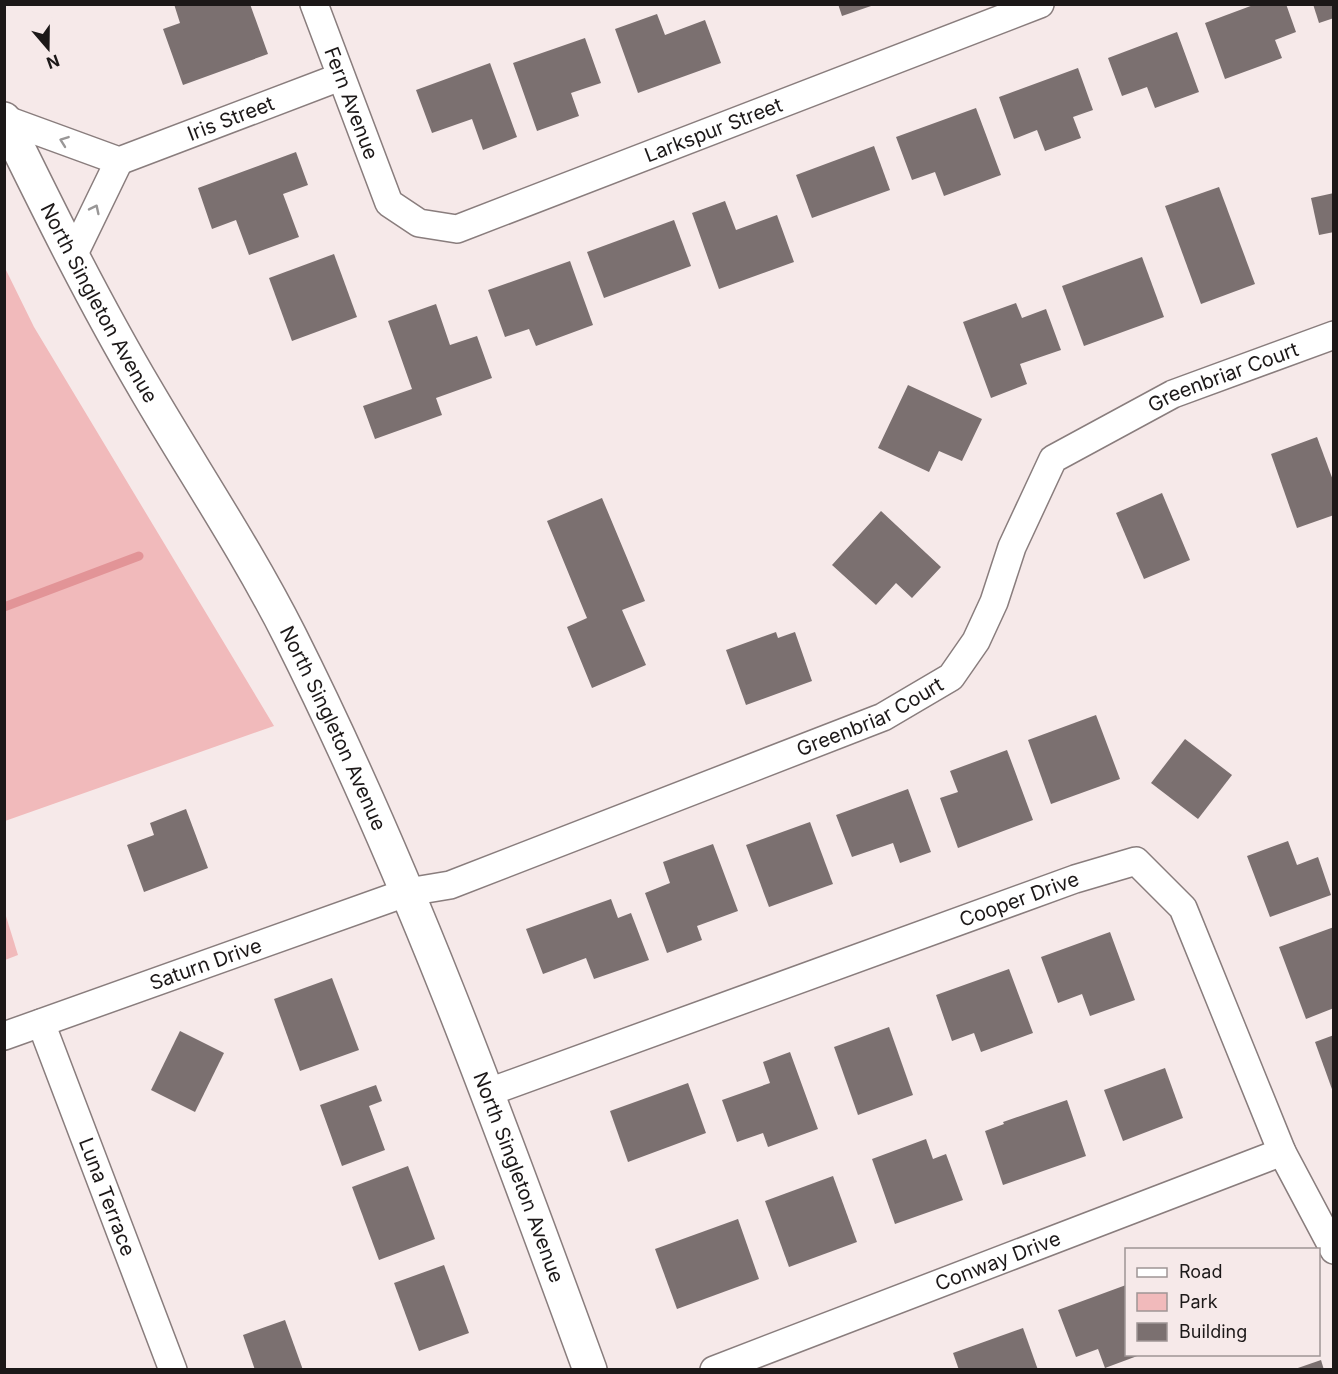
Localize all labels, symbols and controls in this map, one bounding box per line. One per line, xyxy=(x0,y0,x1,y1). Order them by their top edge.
north arrow xyxy=(18,18,78,78)
street label: Fern Avenue xyxy=(319,44,383,163)
text: N xyxy=(44,51,62,74)
street label: Iris Street xyxy=(184,91,278,146)
street label: Larkspur Street xyxy=(641,92,786,167)
one-way arrow xyxy=(59,135,70,148)
street label: North Singleton Avenue xyxy=(35,199,163,407)
one-way arrow xyxy=(88,205,100,216)
street label: Greenbriar Court xyxy=(1144,337,1302,417)
street label: North Singleton Avenue xyxy=(275,622,391,834)
street label: Greenbriar Court xyxy=(793,672,948,761)
street label: Cooper Drive xyxy=(956,867,1082,932)
street label: Saturn Drive xyxy=(146,933,265,995)
street label: North Singleton Avenue xyxy=(468,1068,569,1286)
street label: Luna Terrace xyxy=(74,1134,140,1259)
street label: Conway Drive xyxy=(932,1226,1064,1296)
legend xyxy=(1125,1248,1320,1356)
text: Road xyxy=(1179,1261,1222,1282)
text: Park xyxy=(1179,1291,1218,1312)
text: Building xyxy=(1179,1321,1247,1342)

